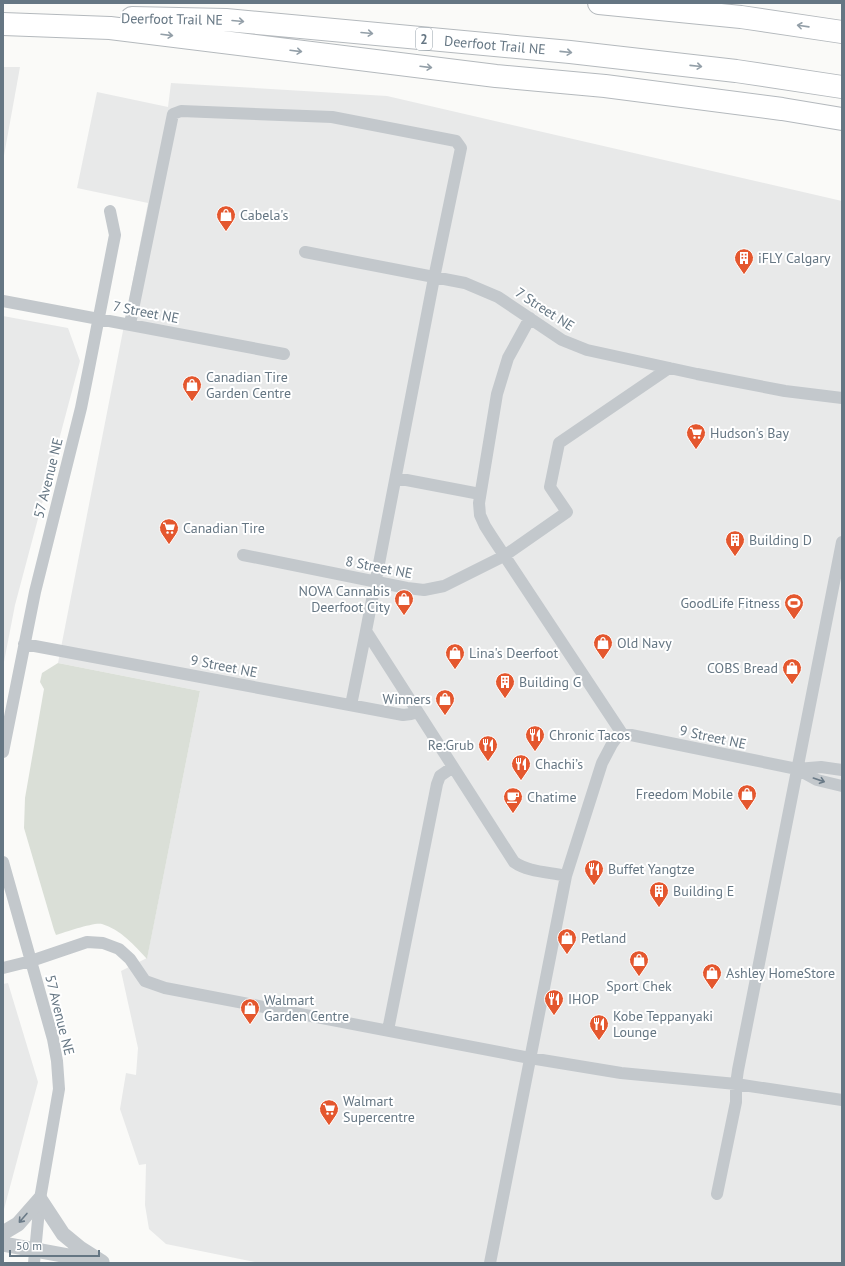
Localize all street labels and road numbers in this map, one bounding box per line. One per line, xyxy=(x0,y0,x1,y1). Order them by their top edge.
street label: Deerfoot Trail NE xyxy=(121,9,223,29)
road number: 2 xyxy=(416,28,432,50)
street label: Deerfoot Trail NE xyxy=(443,32,547,58)
street label: 7 Street NE xyxy=(512,283,578,335)
street label: 7 Street NE xyxy=(111,297,181,327)
street label: 57 Avenue NE xyxy=(29,436,67,520)
street label: 8 Street NE xyxy=(344,552,414,582)
street label: 9 Street NE xyxy=(189,651,259,681)
street label: 9 Street NE xyxy=(678,721,748,753)
street label: 57 Avenue NE xyxy=(41,973,79,1057)

